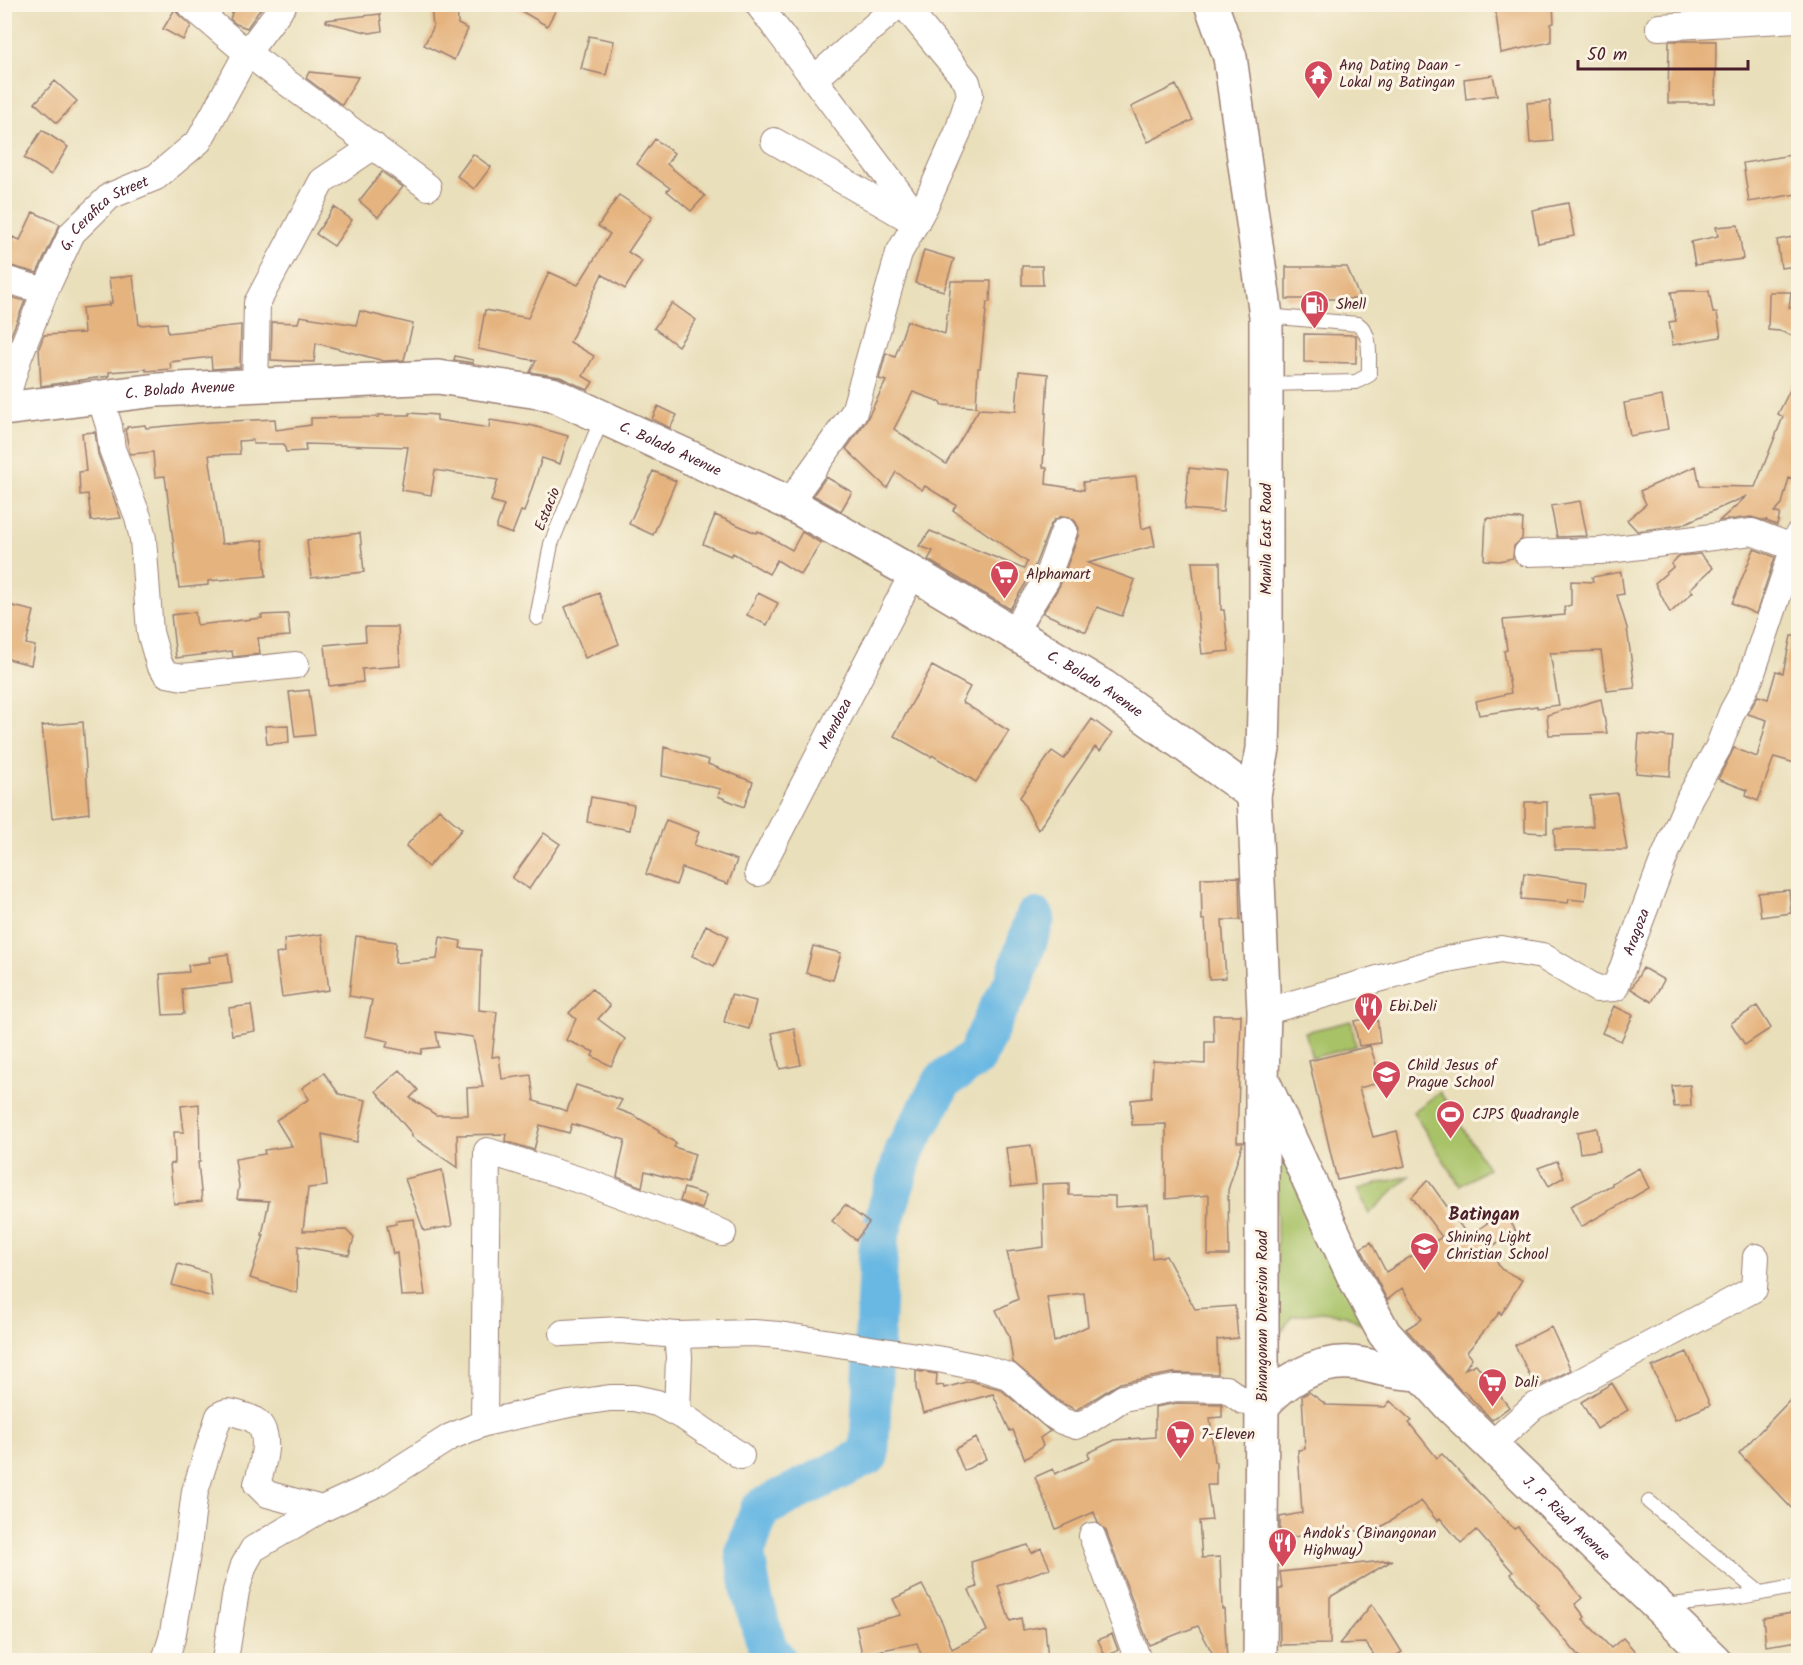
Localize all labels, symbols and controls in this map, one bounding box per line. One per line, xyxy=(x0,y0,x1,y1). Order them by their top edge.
scale bar xyxy=(1578,33,1748,71)
text: 50 m xyxy=(1587,41,1627,70)
place label: Ang Dating Daan - Lokal ng Batingan xyxy=(1339,54,1461,95)
temple icon: Ang Dating Daan - Lokal ng Batingan xyxy=(1302,58,1334,100)
street label: G. Cerafica Street xyxy=(54,170,153,255)
fuel station icon: Shell xyxy=(1299,288,1331,330)
place label: Shell xyxy=(1336,293,1366,317)
street label: C. Bolado Avenue xyxy=(124,375,236,407)
street label: C. Bolado Avenue xyxy=(615,415,725,483)
street label: Manila East Road xyxy=(1255,483,1279,595)
street label: Estacio xyxy=(528,484,568,535)
supermarket icon: Alphamart xyxy=(989,558,1021,600)
place label: Alphamart xyxy=(1026,563,1091,587)
street label: C. Bolado Avenue xyxy=(1042,644,1148,724)
street label: Mendoza xyxy=(813,694,859,754)
street label: Aragoza xyxy=(1617,905,1657,959)
restaurant icon: Ebi.Deli xyxy=(1352,990,1384,1032)
place label: Ebi.Deli xyxy=(1389,995,1438,1019)
place label: Child Jesus of Prague School xyxy=(1407,1054,1498,1095)
school or university icon: Child Jesus of Prague School xyxy=(1370,1058,1402,1100)
sports icon: CJPS Quadrangle xyxy=(1435,1098,1467,1140)
place label: CJPS Quadrangle xyxy=(1472,1103,1579,1127)
district label: Batingan xyxy=(1449,1201,1520,1230)
place label: Shining Light Christian School xyxy=(1446,1226,1549,1267)
street label: Binangonan Diversion Road xyxy=(1251,1230,1275,1402)
school or university icon: Shining Light Christian School xyxy=(1409,1230,1441,1272)
supermarket icon: Dali xyxy=(1477,1366,1509,1408)
place label: Dali xyxy=(1514,1371,1539,1395)
supermarket icon: 7-Eleven xyxy=(1164,1418,1196,1460)
place label: 7-Eleven xyxy=(1201,1423,1255,1447)
street label: J. P. Rizal Avenue xyxy=(1516,1471,1616,1567)
place label: Andok's (Binangonan Highway) xyxy=(1303,1522,1436,1563)
restaurant icon: Andok's (Binangonan Highway) xyxy=(1266,1526,1298,1568)

